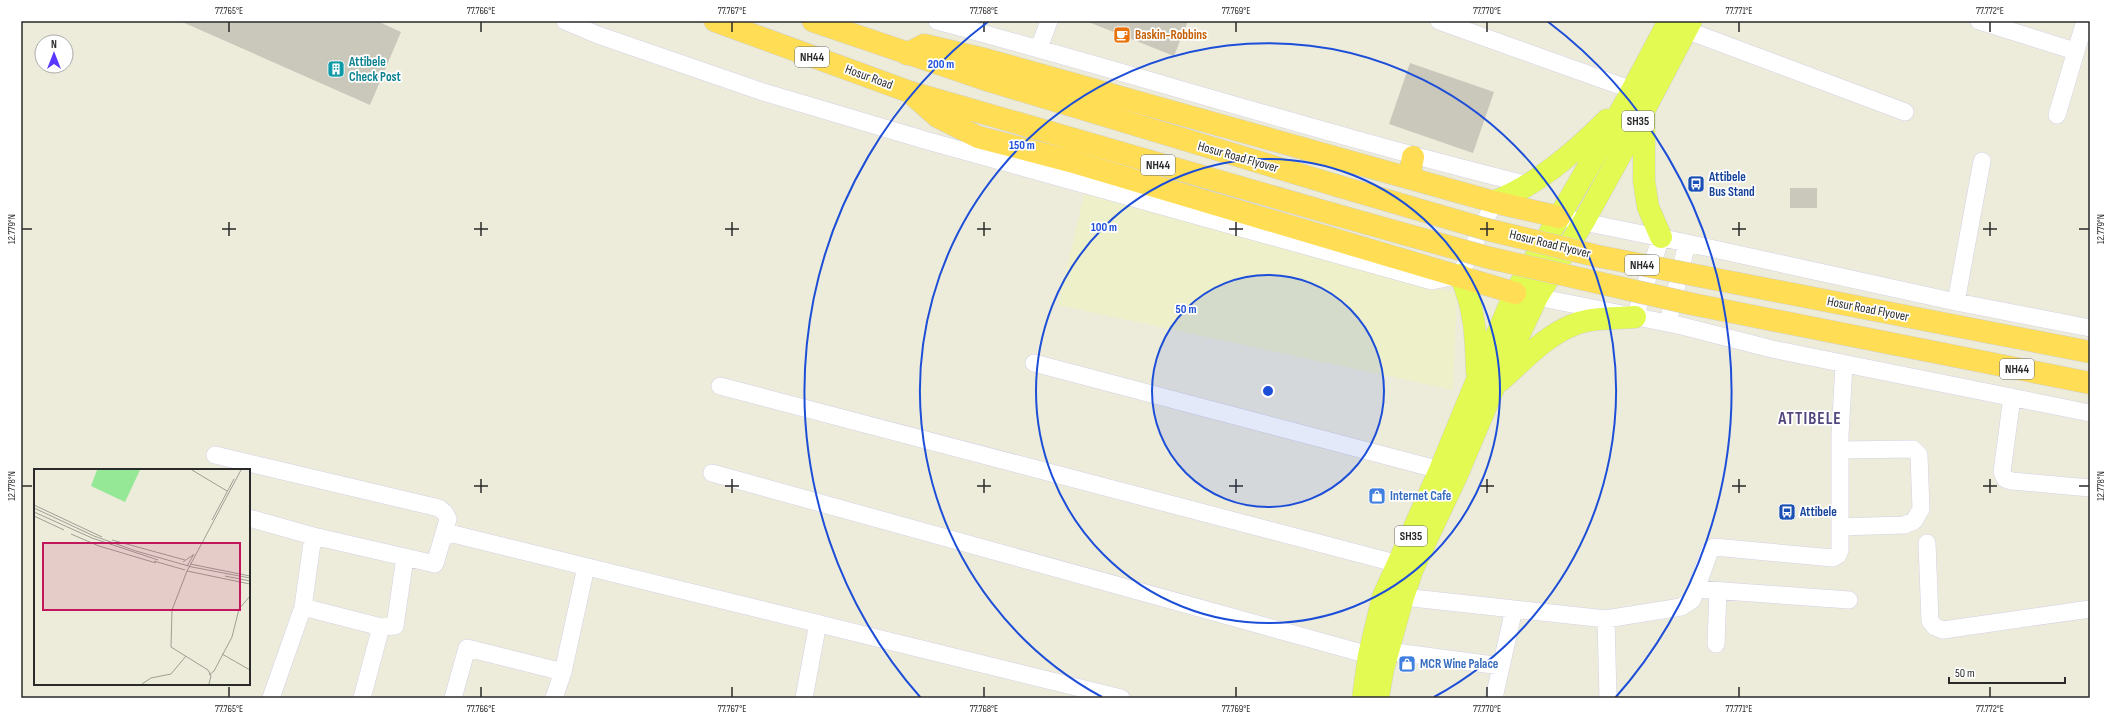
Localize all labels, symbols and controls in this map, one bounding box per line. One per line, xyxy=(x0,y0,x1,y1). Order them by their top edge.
text: 77.765°E xyxy=(215,5,243,17)
text: 77.766°E xyxy=(467,5,495,17)
text: 77.767°E xyxy=(718,5,746,17)
text: 77.768°E xyxy=(970,5,998,17)
text: 77.769°E xyxy=(1222,5,1250,17)
text: 77.770°E xyxy=(1473,5,1501,17)
text: 77.771°E xyxy=(1726,5,1752,17)
text: 77.772°E xyxy=(1976,5,2004,17)
cafe icon: Baskin-Robbins xyxy=(1112,25,1132,45)
place label: Baskin-Robbins xyxy=(1135,27,1207,43)
north arrow xyxy=(34,34,74,74)
text: N xyxy=(51,38,57,51)
road number: NH44 xyxy=(795,47,829,67)
place label: Attibele Check Post xyxy=(348,54,402,85)
text: 200 m xyxy=(928,57,954,72)
building icon: Attibele Check Post xyxy=(326,59,346,79)
street label: Hosur Road xyxy=(843,61,895,93)
road number: SH35 xyxy=(1622,111,1654,131)
text: 150 m xyxy=(1009,138,1035,153)
street label: Hosur Road Flyover xyxy=(1196,138,1280,176)
road number: NH44 xyxy=(1141,155,1175,175)
place label: Attibele Bus Stand xyxy=(1708,169,1755,200)
bus stop icon: Attibele Bus Stand xyxy=(1686,174,1706,194)
text: 12.779°N xyxy=(6,214,18,244)
text: 12.779°N xyxy=(2095,214,2107,244)
text: 100 m xyxy=(1091,220,1117,235)
street label: Hosur Road Flyover xyxy=(1508,226,1592,262)
road number: NH44 xyxy=(1625,255,1659,275)
street label: Hosur Road Flyover xyxy=(1826,293,1911,325)
text: 50 m xyxy=(1176,302,1196,317)
road number: NH44 xyxy=(2000,359,2034,379)
centre of rings xyxy=(1261,384,1275,398)
district label: ATTIBELE xyxy=(1777,409,1842,429)
inset map xyxy=(34,469,250,685)
text: 12.778°N xyxy=(6,471,18,501)
text: 12.778°N xyxy=(2095,471,2107,501)
shop icon: Internet Cafe xyxy=(1367,486,1387,506)
place label: Internet Cafe xyxy=(1390,488,1452,504)
bus stop icon: Attibele xyxy=(1777,502,1797,522)
place label: Attibele xyxy=(1799,504,1837,520)
road number: SH35 xyxy=(1395,526,1427,546)
shop icon: MCR Wine Palace xyxy=(1397,654,1417,674)
place label: MCR Wine Palace xyxy=(1420,656,1499,672)
scale bar xyxy=(1949,659,2065,685)
text: 50 m xyxy=(1955,666,1975,681)
text: 77.765°E xyxy=(215,703,243,715)
text: 77.766°E xyxy=(467,703,495,715)
text: 77.767°E xyxy=(718,703,746,715)
text: 77.768°E xyxy=(970,703,998,715)
text: 77.769°E xyxy=(1222,703,1250,715)
text: 77.770°E xyxy=(1473,703,1501,715)
text: 77.771°E xyxy=(1726,703,1752,715)
text: 77.772°E xyxy=(1976,703,2004,715)

